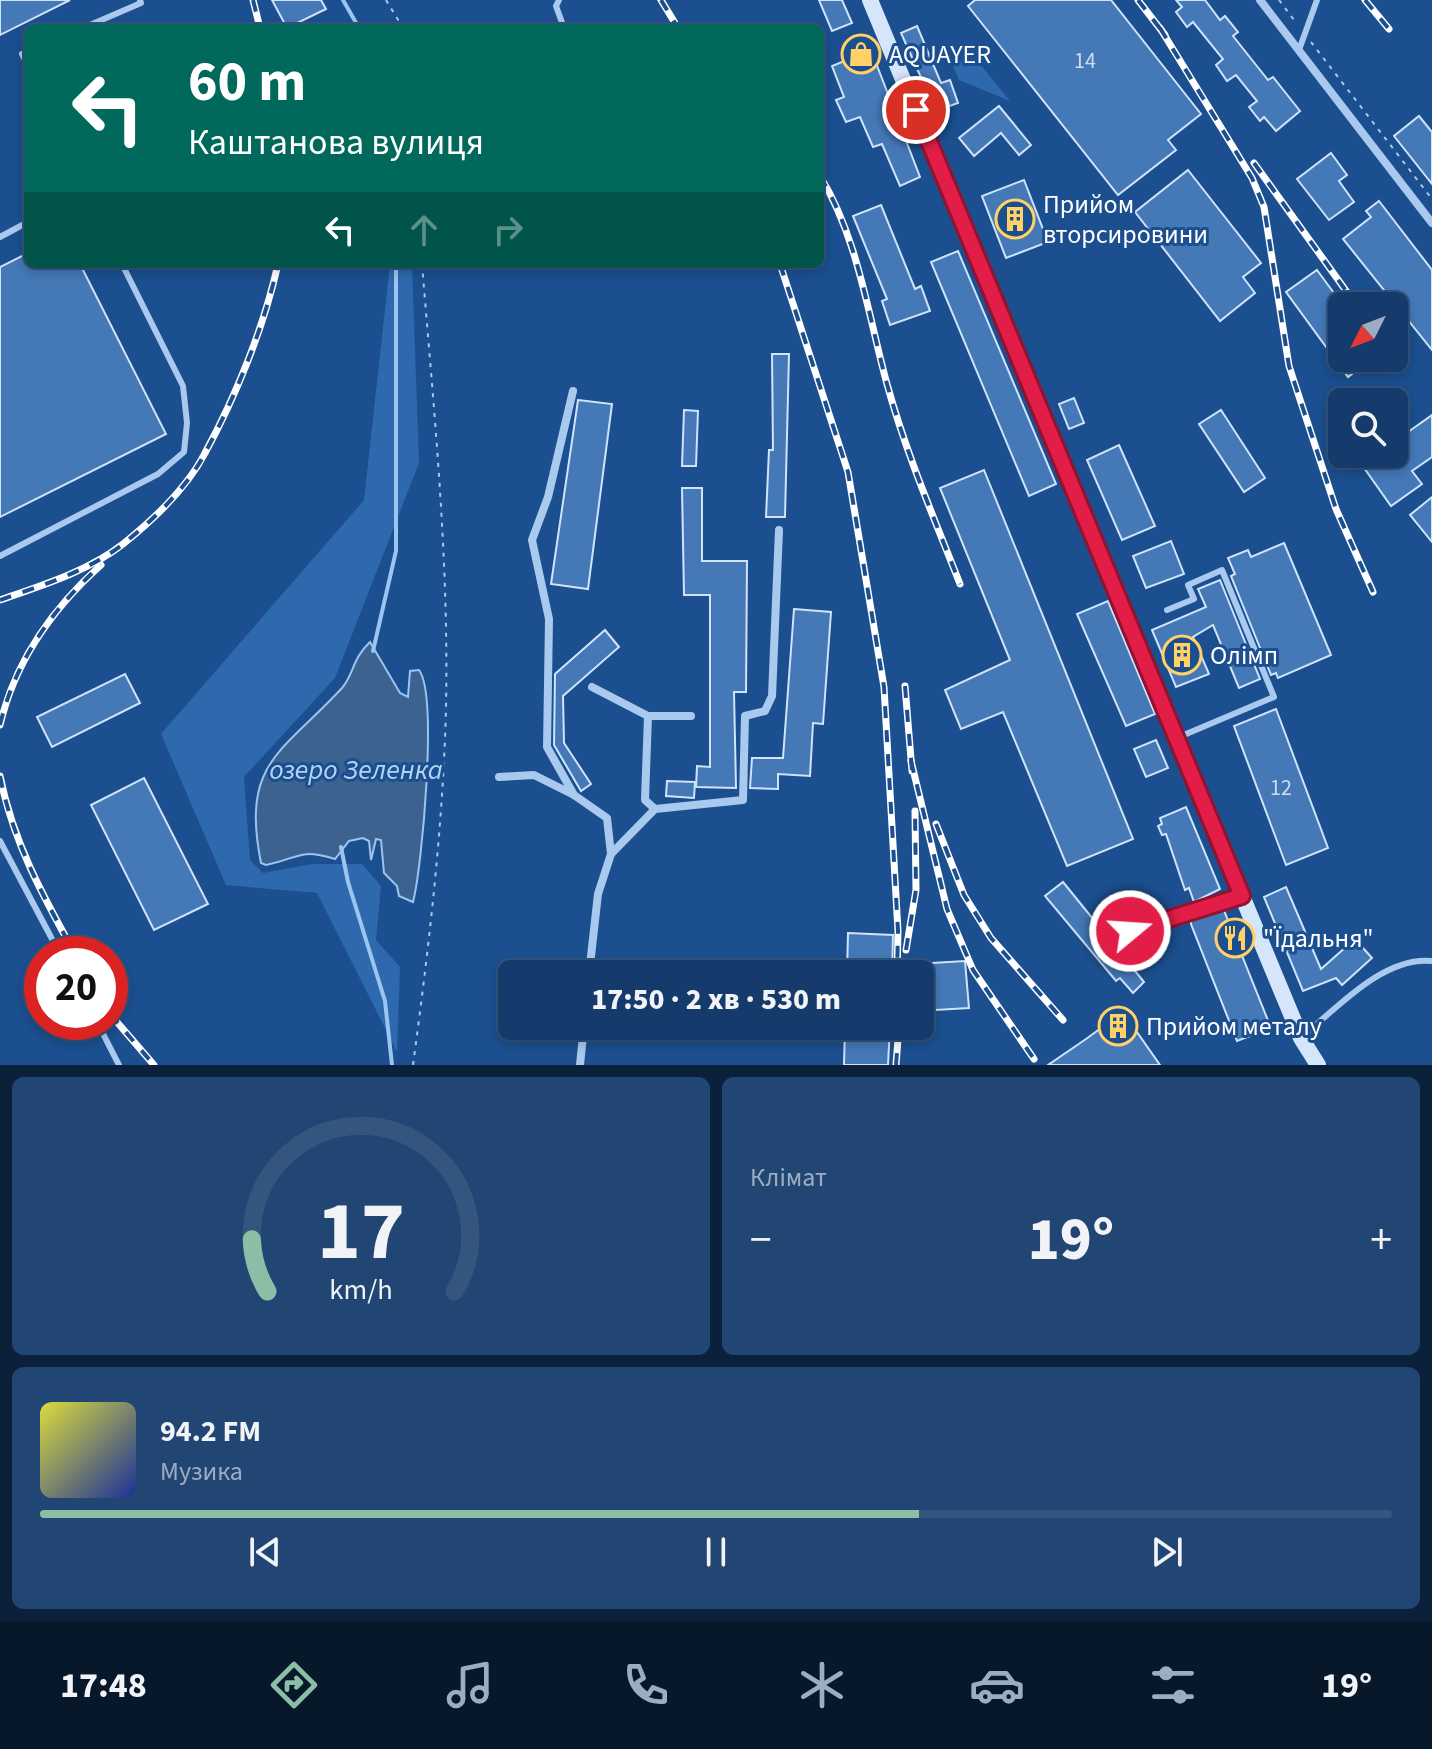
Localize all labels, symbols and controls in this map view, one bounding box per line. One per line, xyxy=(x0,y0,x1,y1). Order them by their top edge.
shop icon: AQUAYER xyxy=(840,33,882,75)
place label: AQUAYER xyxy=(889,36,991,73)
text: 60 m xyxy=(188,43,306,122)
house number: 14 xyxy=(1074,45,1096,77)
icon: left xyxy=(56,56,160,160)
pin xyxy=(882,76,950,144)
icon: arrive xyxy=(894,88,938,132)
text: Каштанова вулиця xyxy=(188,117,484,168)
place label: Прийом вторсировини xyxy=(1043,186,1208,253)
building icon: Прийом вторсировини xyxy=(994,198,1036,240)
icon: left xyxy=(318,208,362,252)
icon: ahead xyxy=(402,208,446,252)
icon: right xyxy=(486,208,530,252)
north arrow xyxy=(1328,292,1408,372)
map controls xyxy=(1328,292,1408,468)
button: search xyxy=(1328,388,1408,468)
building icon: Олімп xyxy=(1161,634,1203,676)
place label: Олімп xyxy=(1210,637,1278,674)
water label: озеро Зеленка xyxy=(269,750,443,790)
house number: 12 xyxy=(1270,772,1292,804)
position arrow xyxy=(1088,889,1172,973)
restaurant icon: "Їдальня" xyxy=(1214,917,1256,959)
place label: "Їдальня" xyxy=(1263,920,1374,957)
speed limit sign: 20 xyxy=(24,936,128,1040)
text: 17:50 · 2 хв · 530 m xyxy=(591,978,841,1021)
building icon: Прийом металу xyxy=(1097,1005,1139,1047)
place label: Прийом металу xyxy=(1146,1008,1322,1045)
text: Клімат xyxy=(750,1159,827,1196)
text: 17 xyxy=(317,1173,405,1291)
text: 19° xyxy=(1028,1198,1114,1283)
text: − xyxy=(750,1209,772,1272)
text: + xyxy=(1370,1209,1392,1272)
text: km/h xyxy=(329,1270,393,1310)
text: 94.2 FM xyxy=(160,1410,261,1453)
text: Музика xyxy=(160,1453,243,1490)
icon: previous xyxy=(243,1530,287,1574)
icon: pause xyxy=(694,1530,738,1574)
icon: next xyxy=(1145,1530,1189,1574)
icon: directions xyxy=(266,1657,322,1713)
icon: music xyxy=(442,1657,498,1713)
icon: phone xyxy=(618,1657,674,1713)
icon: climate xyxy=(794,1657,850,1713)
icon: car xyxy=(969,1657,1025,1713)
icon: filters xyxy=(1145,1657,1201,1713)
text: 17:48 xyxy=(60,1660,147,1711)
text: 19° xyxy=(1321,1660,1372,1711)

